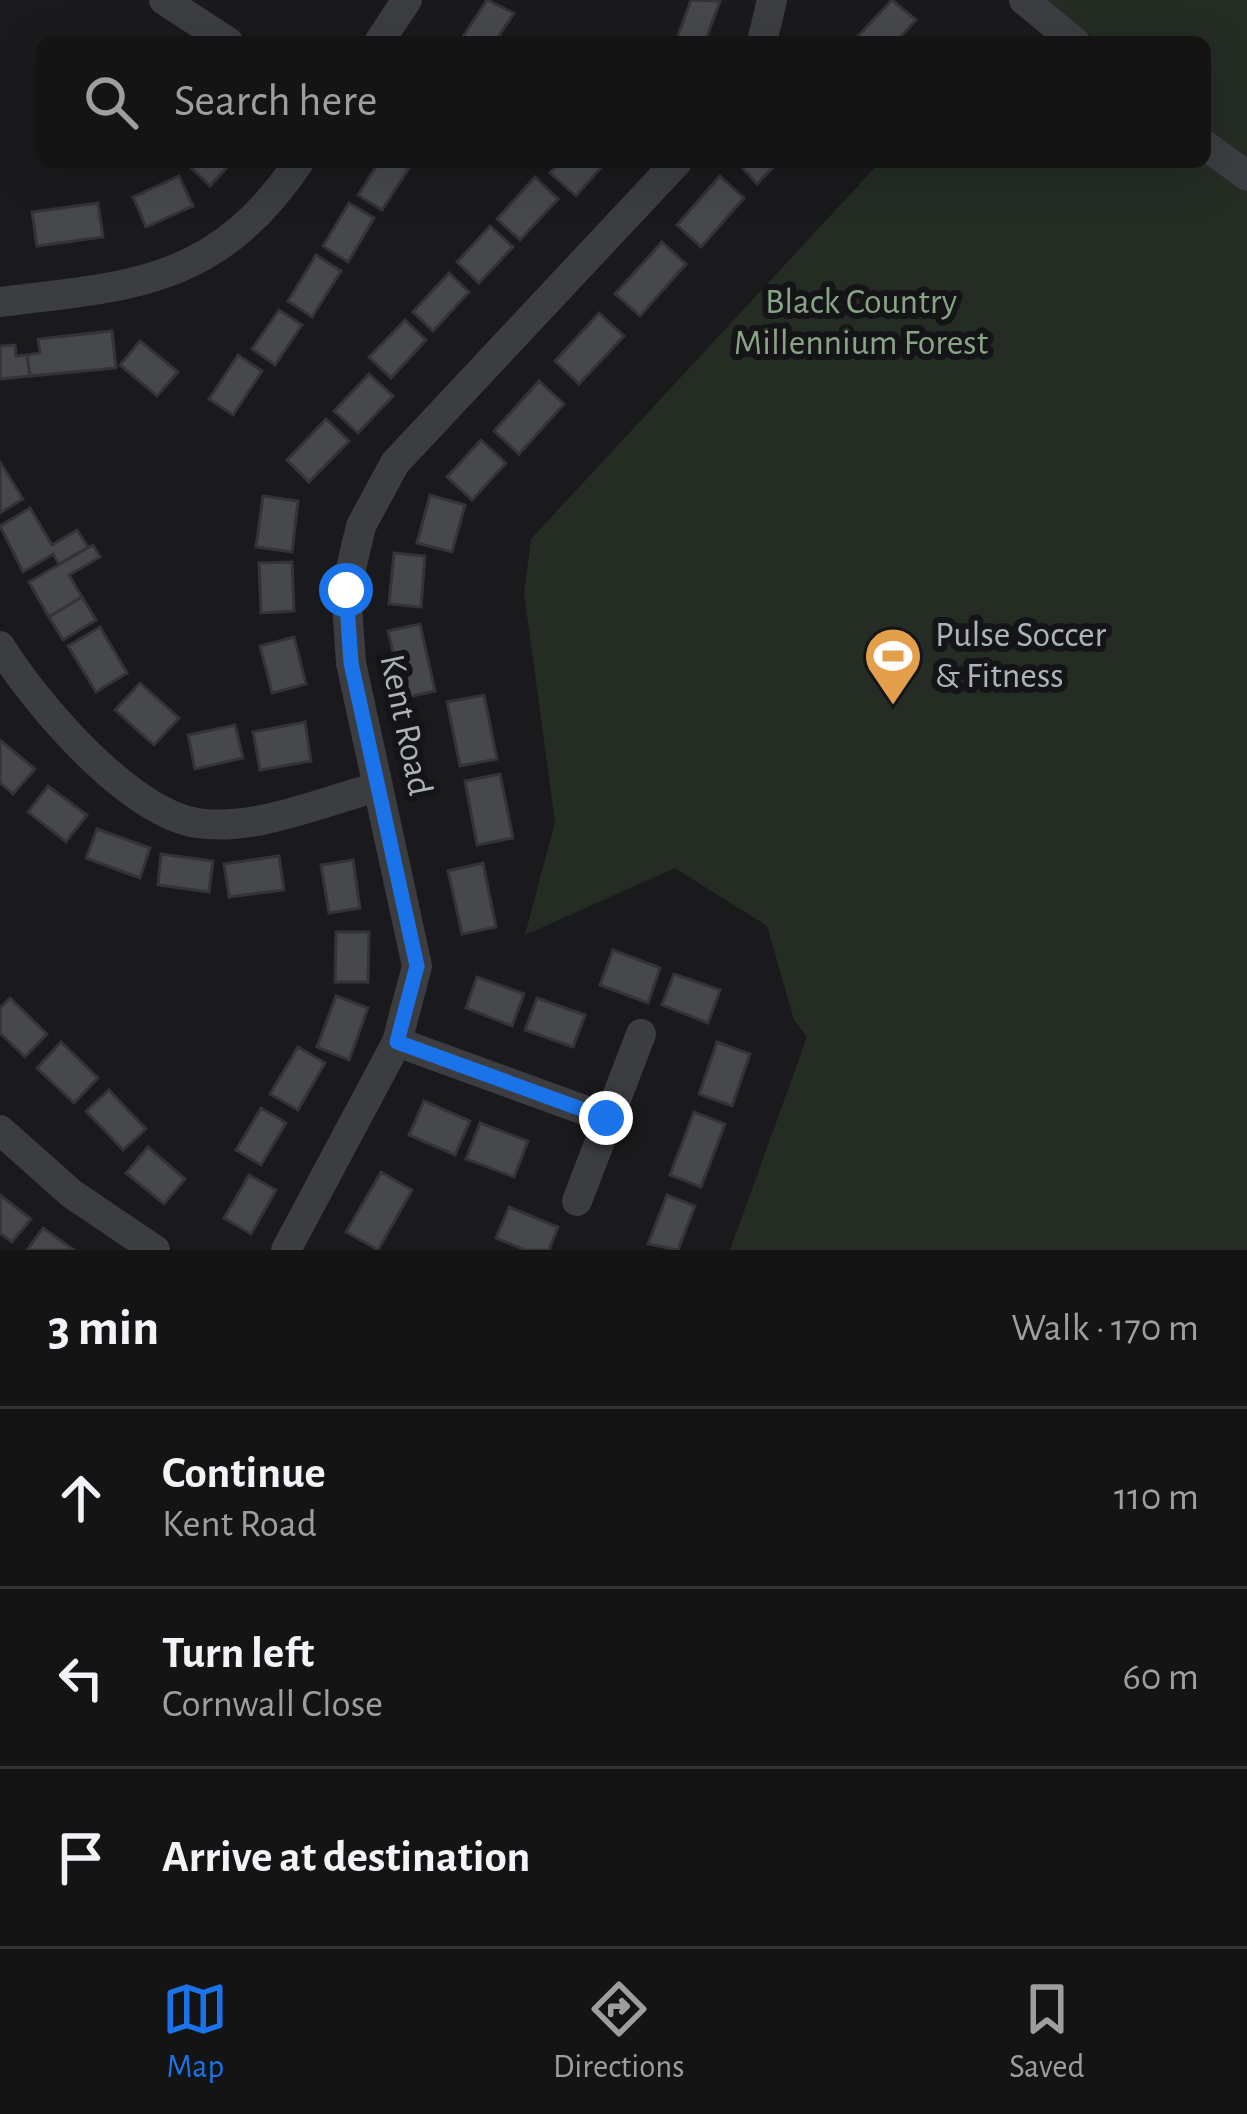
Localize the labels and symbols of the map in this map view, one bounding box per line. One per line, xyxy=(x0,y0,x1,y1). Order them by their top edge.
park label: Black Country Millennium Forest xyxy=(734,284,989,361)
route start xyxy=(319,563,373,617)
place label: Pulse Soccer & Fitness xyxy=(935,617,1107,694)
sports icon: Pulse Soccer & Fitness xyxy=(862,625,924,707)
street label: Kent Road xyxy=(374,651,438,799)
route end xyxy=(579,1091,633,1145)

